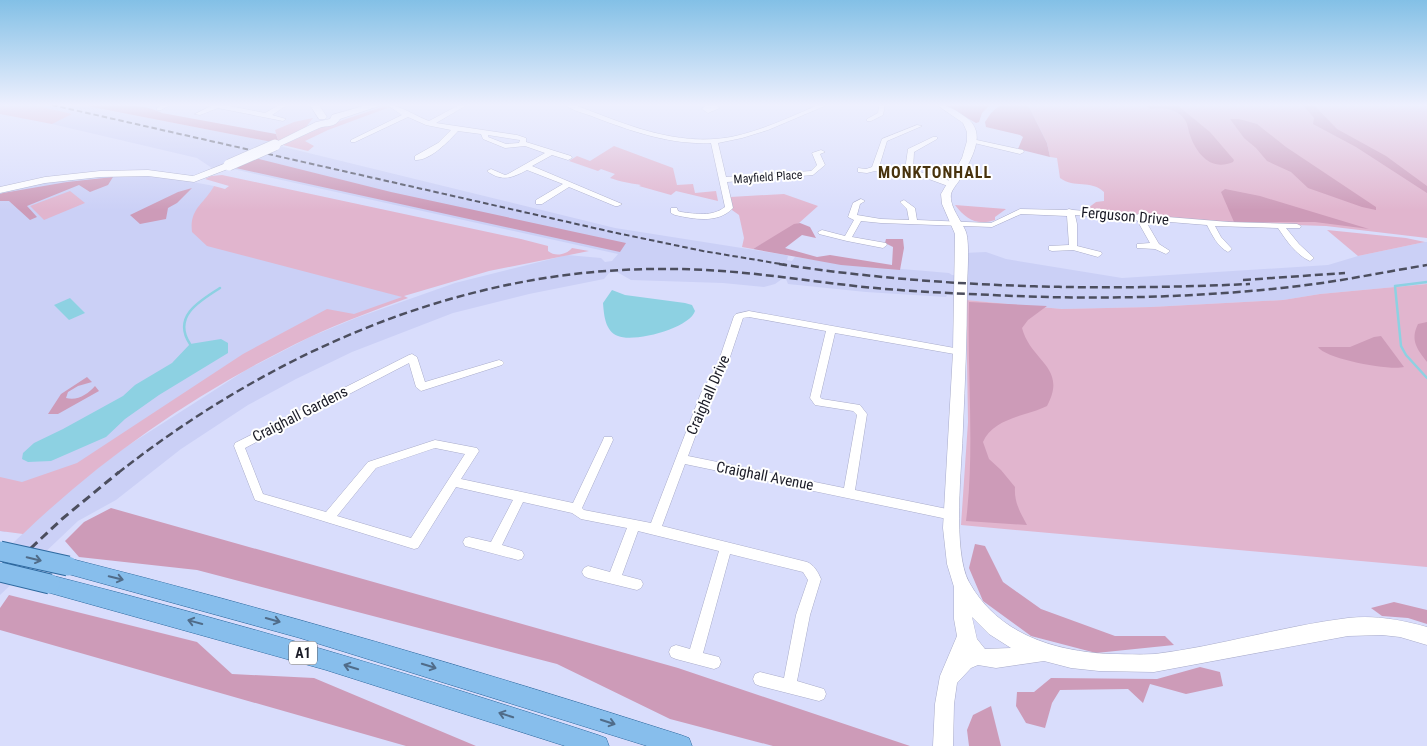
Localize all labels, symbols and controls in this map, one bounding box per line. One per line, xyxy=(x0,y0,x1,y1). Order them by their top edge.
district label: MONKTONHALL xyxy=(878,163,992,182)
street label: Mayfield Place xyxy=(733,168,803,186)
street label: Ferguson Drive xyxy=(1080,203,1170,229)
street label: Craighall Drive xyxy=(682,352,734,438)
street label: Craighall Gardens xyxy=(249,382,351,446)
street label: Craighall Avenue xyxy=(715,458,815,494)
one-way arrow xyxy=(26,555,42,564)
one-way arrow xyxy=(107,574,123,583)
one-way arrow xyxy=(264,615,280,625)
one-way arrow xyxy=(188,616,204,626)
road number: A1 xyxy=(289,641,317,664)
one-way arrow xyxy=(420,661,436,671)
one-way arrow xyxy=(344,662,360,672)
one-way arrow xyxy=(499,710,515,720)
one-way arrow xyxy=(600,718,616,727)

